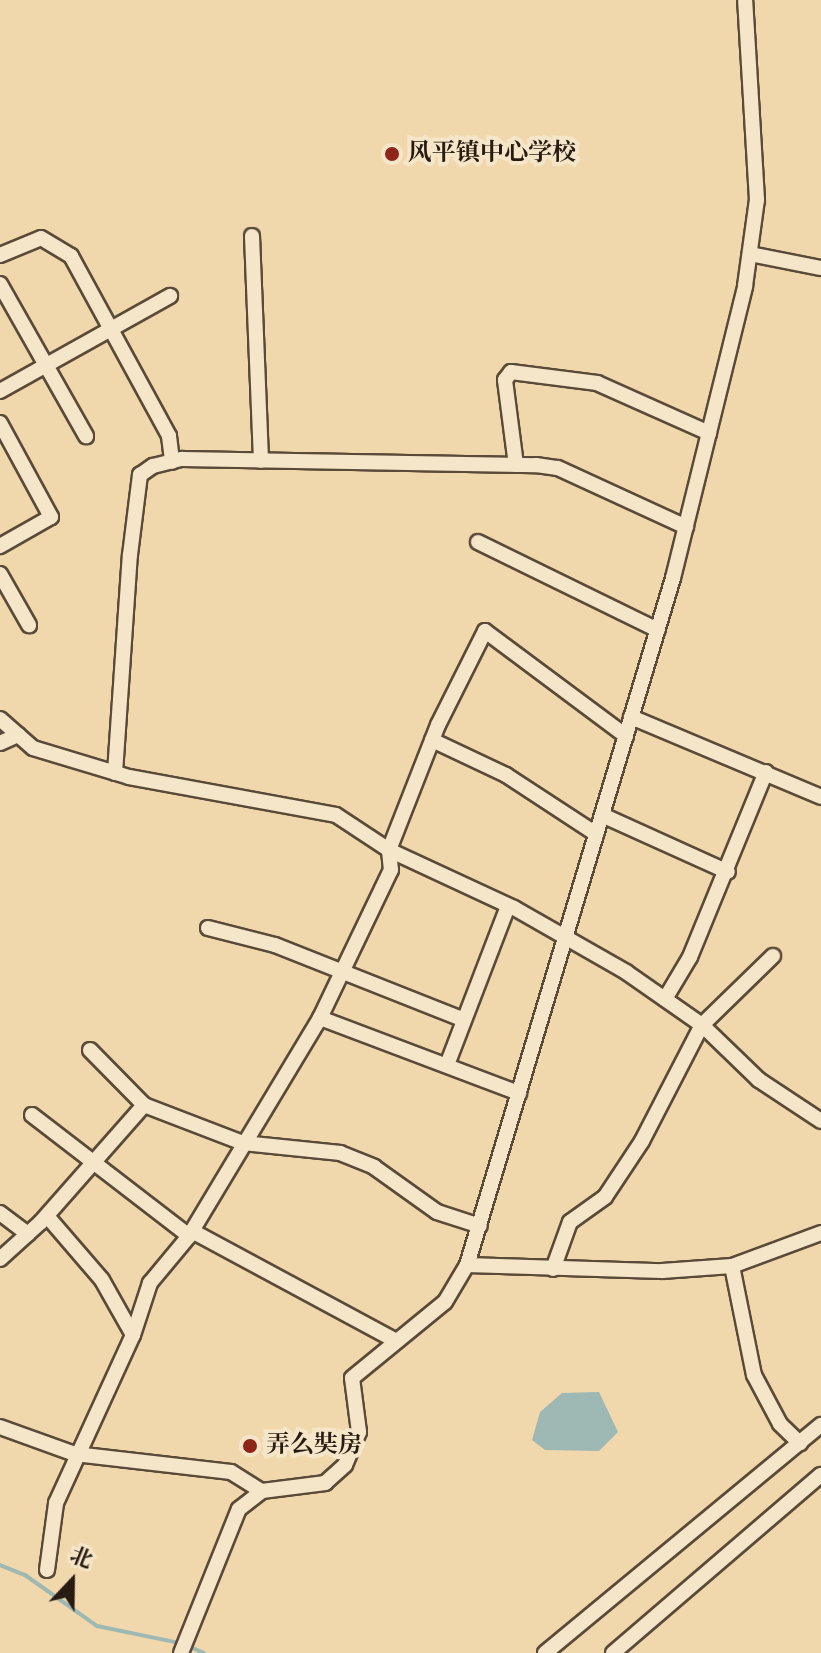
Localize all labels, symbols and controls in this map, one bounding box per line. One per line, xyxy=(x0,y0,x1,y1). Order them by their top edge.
place label: 风平镇中心学校 xyxy=(408,140,576,168)
marker: 风平镇中心学校 xyxy=(383,145,401,163)
place label: 弄么奘房 xyxy=(266,1432,362,1460)
marker: 弄么奘房 xyxy=(241,1437,259,1455)
north arrow xyxy=(32,1541,112,1621)
text: 北 xyxy=(66,1542,96,1575)

